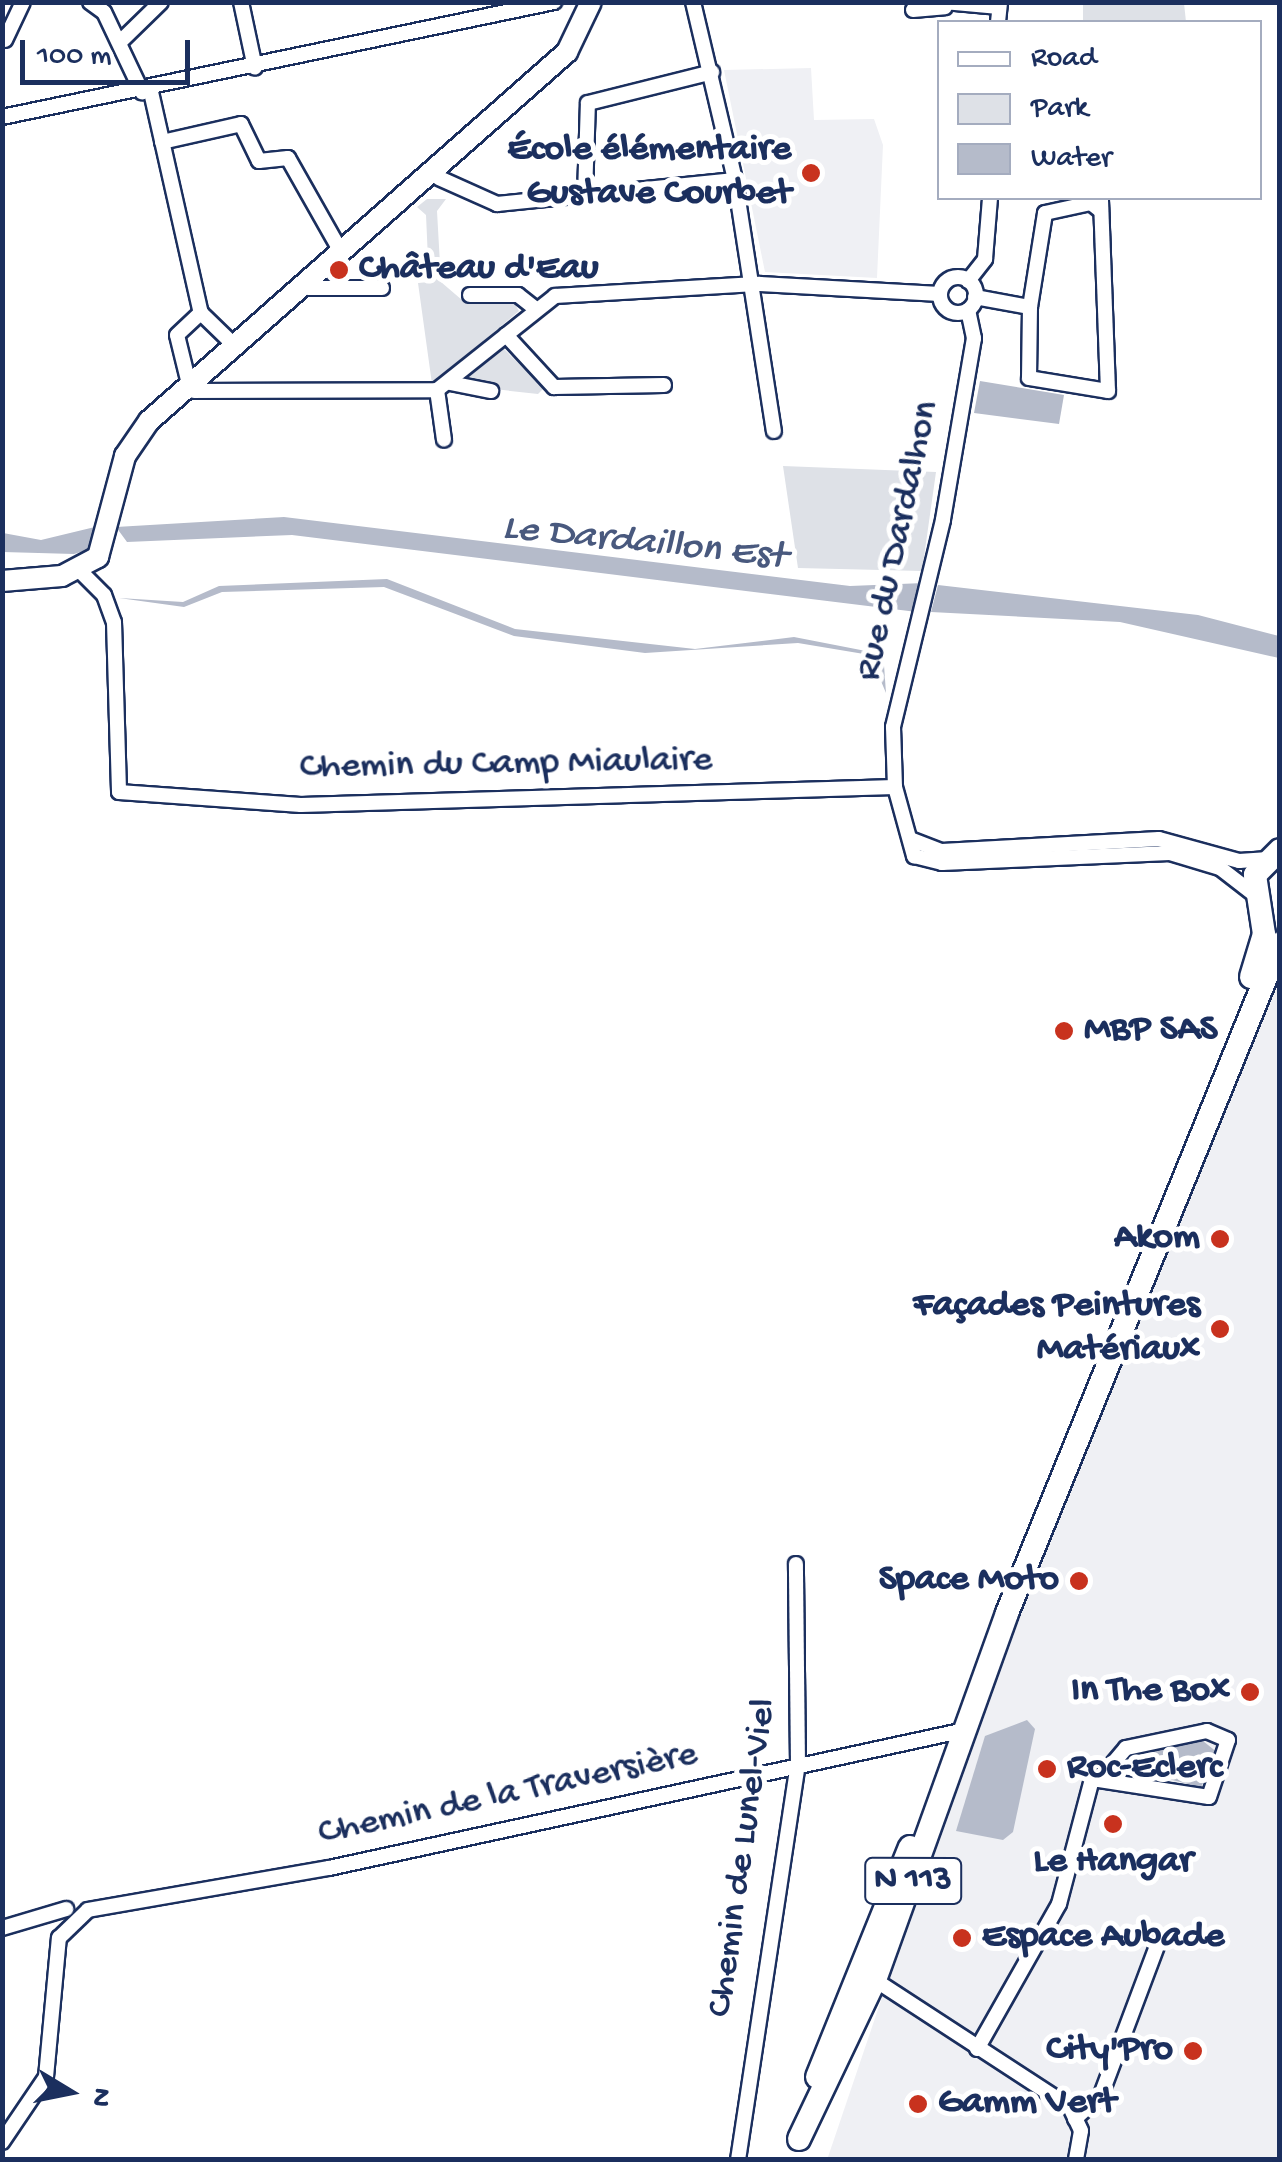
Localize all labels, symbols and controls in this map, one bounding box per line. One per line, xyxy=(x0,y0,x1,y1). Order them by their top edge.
scale bar xyxy=(25,20,195,82)
legend xyxy=(937,20,1262,200)
text: 100 m xyxy=(37,40,112,75)
text: Road xyxy=(1031,42,1097,77)
text: Park xyxy=(1031,92,1088,127)
place label: École élémentaire Gustave Courbet xyxy=(508,128,791,218)
text: Water xyxy=(1031,142,1112,177)
marker: École élémentaire Gustave Courbet xyxy=(800,162,822,184)
place label: Château d'Eau xyxy=(359,247,599,293)
marker: Château d'Eau xyxy=(328,259,350,281)
street label: Rue du Dardalhon xyxy=(847,397,951,685)
water label: Le Dardaillon Est xyxy=(500,505,788,583)
street label: Chemin du Camp Miaulaire xyxy=(299,739,713,791)
place label: MBP SAS xyxy=(1084,1008,1217,1054)
marker: MBP SAS xyxy=(1053,1020,1075,1042)
place label: Akom xyxy=(1114,1216,1200,1262)
marker: Akom xyxy=(1209,1228,1231,1250)
place label: Façades Peintures Matériaux xyxy=(913,1284,1200,1374)
marker: Façades Peintures Matériaux xyxy=(1209,1318,1231,1340)
place label: Space Moto xyxy=(879,1558,1059,1604)
marker: Space Moto xyxy=(1068,1570,1090,1592)
place label: In The Box xyxy=(1071,1669,1230,1715)
marker: In The Box xyxy=(1239,1681,1261,1703)
street label: Chemin de Lunel-Viel xyxy=(699,1696,789,2020)
street label: Chemin de la Traversière xyxy=(314,1733,702,1857)
place label: Roc-Eclerc xyxy=(1067,1746,1222,1792)
marker: Roc-Eclerc xyxy=(1036,1758,1058,1780)
marker: Le Hangar xyxy=(1102,1813,1124,1835)
place label: Le Hangar xyxy=(1033,1840,1193,1886)
road number: N 113 xyxy=(863,1851,963,1911)
place label: Espace Aubade xyxy=(982,1915,1224,1961)
marker: Espace Aubade xyxy=(951,1927,973,1949)
place label: City'Pro xyxy=(1046,2028,1173,2074)
marker: City'Pro xyxy=(1182,2040,1204,2062)
north arrow xyxy=(20,2042,120,2142)
place label: Gamm Vert xyxy=(938,2081,1116,2127)
text: N xyxy=(82,2085,118,2109)
marker: Gamm Vert xyxy=(907,2093,929,2115)

